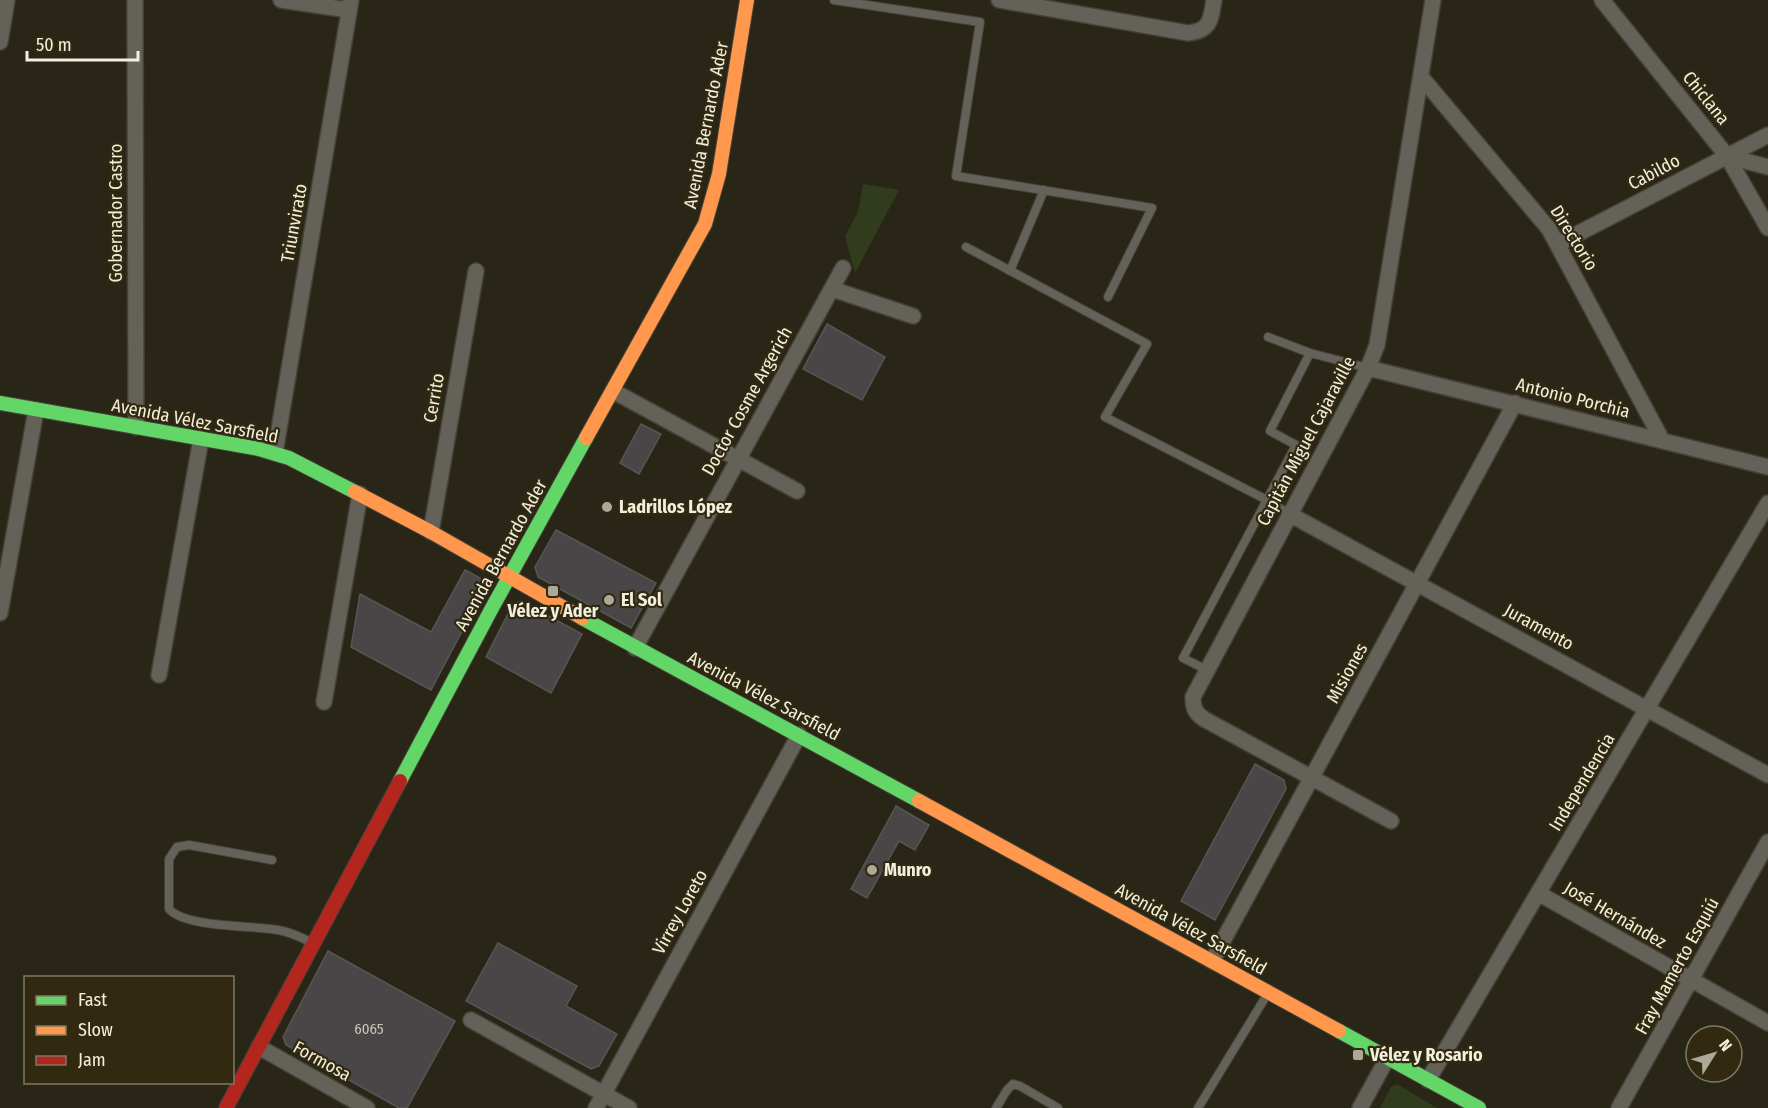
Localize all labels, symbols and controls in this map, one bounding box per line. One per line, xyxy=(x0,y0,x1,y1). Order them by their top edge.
scale bar xyxy=(27,24,138,62)
text: 50 m xyxy=(36,34,72,56)
street label: Avenida Bernardo Ader xyxy=(679,39,733,210)
street label: Chiclana xyxy=(1678,67,1734,129)
street label: Gobernador Castro xyxy=(105,144,127,282)
street label: Cabildo xyxy=(1624,149,1684,195)
street label: Triunvirato xyxy=(276,182,312,264)
street label: Directorio xyxy=(1545,201,1603,275)
street label: Doctor Cosme Argerich xyxy=(697,323,797,479)
street label: Capitán Miguel Cajaraville xyxy=(1252,352,1360,530)
street label: Cerrito xyxy=(419,372,449,424)
street label: Antonio Porchia xyxy=(1514,373,1632,423)
street label: Avenida Vélez Sarsfield xyxy=(110,394,280,448)
street label: Avenida Bernardo Ader xyxy=(450,475,552,635)
place label: Ladrillos López xyxy=(619,496,733,518)
marker: Ladrillos López xyxy=(600,500,614,514)
marker: Vélez y Ader xyxy=(546,584,560,598)
place label: El Sol xyxy=(621,589,662,611)
marker: El Sol xyxy=(602,593,616,607)
street label: Juramento xyxy=(1500,599,1578,655)
place label: Vélez y Ader xyxy=(507,600,599,622)
street label: Misiones xyxy=(1322,639,1373,707)
street label: Avenida Vélez Sarsfield xyxy=(684,647,844,745)
street label: Independencia xyxy=(1544,729,1620,835)
place label: Munro xyxy=(884,859,932,881)
marker: Munro xyxy=(865,863,879,877)
street label: Virrey Loreto xyxy=(648,866,712,958)
street label: José Hernández xyxy=(1560,877,1670,953)
street label: Avenida Vélez Sarsfield xyxy=(1112,878,1270,980)
street label: Fray Mamerto Esquiú xyxy=(1630,894,1724,1038)
legend xyxy=(24,976,234,1084)
text: Fast xyxy=(78,989,107,1011)
text: Slow xyxy=(78,1019,113,1041)
house number: 6065 xyxy=(354,1020,384,1038)
north arrow xyxy=(1684,1024,1744,1084)
street label: Formosa xyxy=(289,1036,355,1086)
text: N xyxy=(1715,1036,1736,1055)
place label: Vélez y Rosario xyxy=(1369,1044,1483,1066)
marker: Vélez y Rosario xyxy=(1351,1048,1365,1062)
text: Jam xyxy=(78,1049,106,1071)

